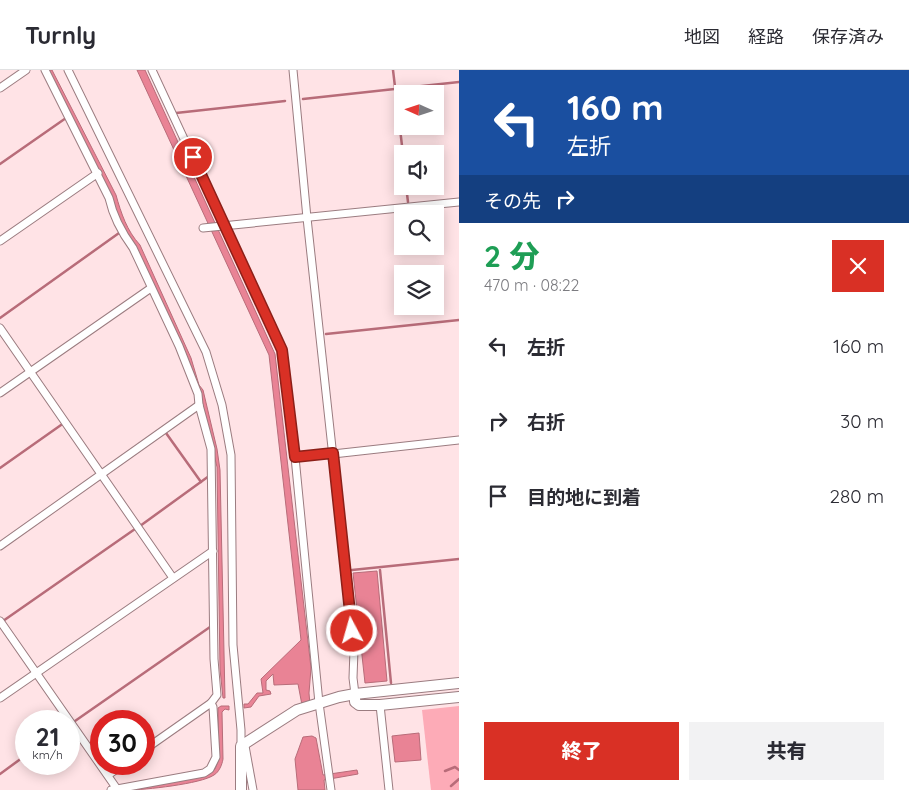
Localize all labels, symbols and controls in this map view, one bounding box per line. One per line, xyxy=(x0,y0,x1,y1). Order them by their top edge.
text: Turnly xyxy=(25,20,96,50)
text: 地図 xyxy=(684,25,720,48)
text: 経路 xyxy=(748,25,784,48)
text: 保存済み xyxy=(812,25,884,48)
north arrow xyxy=(394,85,444,135)
map controls xyxy=(394,85,444,315)
text: 160 m xyxy=(567,85,664,129)
icon: left xyxy=(484,90,549,155)
text: 左折 xyxy=(567,132,611,160)
pin xyxy=(172,136,214,178)
icon: arrive xyxy=(179,143,207,171)
button: sound xyxy=(394,145,444,195)
icon: right xyxy=(551,185,579,213)
text: その先 xyxy=(484,189,541,213)
button: search xyxy=(394,205,444,255)
text: 2 分 xyxy=(484,237,539,275)
button: close xyxy=(832,240,884,292)
button: layers xyxy=(394,265,444,315)
text: 470 m · 08:22 xyxy=(484,275,579,295)
icon: left xyxy=(484,332,512,360)
text: 160 m xyxy=(833,334,884,358)
text: 左折 xyxy=(527,335,565,359)
icon: right xyxy=(484,407,512,435)
text: 30 m xyxy=(840,409,884,433)
text: 右折 xyxy=(527,410,565,434)
icon: arrive xyxy=(484,482,512,510)
text: 280 m xyxy=(829,484,884,508)
text: 目的地に到着 xyxy=(527,485,641,509)
position arrow xyxy=(325,604,377,656)
speed limit sign: 30 xyxy=(90,710,155,775)
text: 21 xyxy=(36,721,59,752)
button: 終了 xyxy=(484,722,679,780)
button: 共有 xyxy=(689,722,884,780)
text: km/h xyxy=(32,747,63,762)

